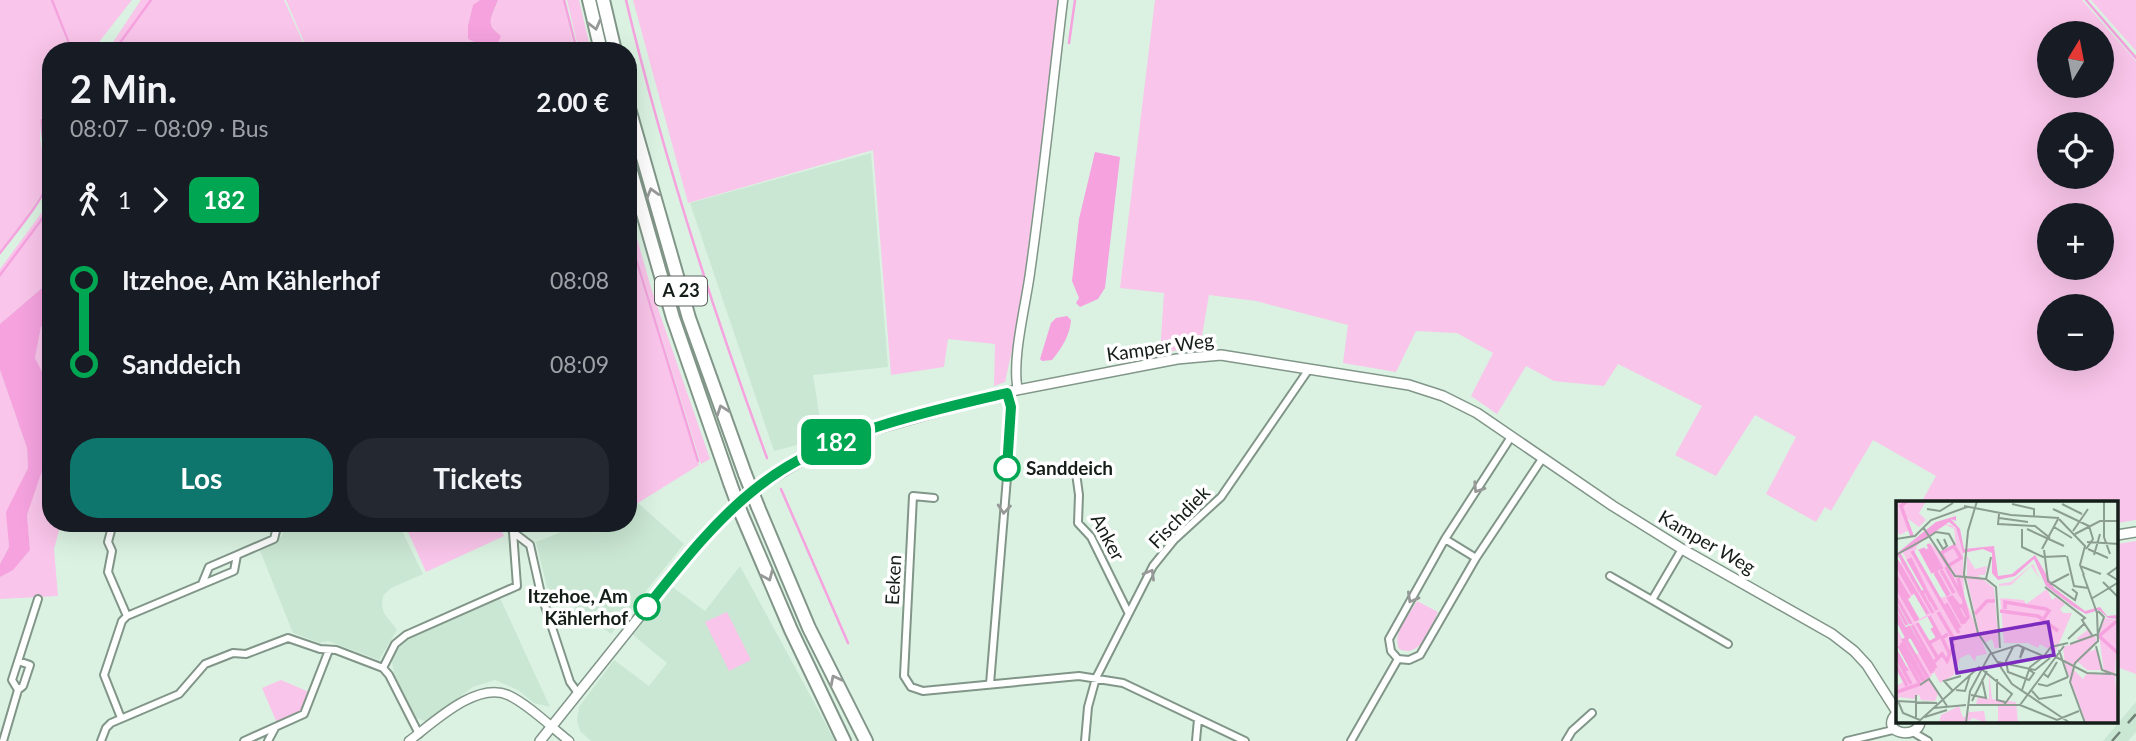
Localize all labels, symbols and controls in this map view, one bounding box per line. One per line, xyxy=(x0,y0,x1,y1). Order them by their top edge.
one-way arrow xyxy=(587,19,601,31)
north arrow xyxy=(2037,21,2114,98)
map controls xyxy=(2037,21,2114,371)
text: 2 Min. xyxy=(70,65,177,111)
text: 2.00 € xyxy=(536,86,609,118)
button: locate xyxy=(2037,112,2114,189)
text: 08:07 – 08:09 · Bus xyxy=(70,114,269,142)
icon: walk xyxy=(70,181,108,219)
icon: forward xyxy=(141,181,179,219)
text: 182 xyxy=(203,185,245,214)
text: 1 xyxy=(118,186,131,214)
one-way arrow xyxy=(646,188,661,200)
button: + xyxy=(2037,203,2114,280)
text: Itzehoe, Am Kählerhof xyxy=(122,264,380,296)
text: 08:08 xyxy=(550,266,609,294)
road number: A 23 xyxy=(655,276,707,306)
button: − xyxy=(2037,294,2114,371)
street label: Kamper Weg xyxy=(1105,328,1215,365)
text: Sanddeich xyxy=(122,348,241,380)
text: 08:09 xyxy=(550,350,609,378)
one-way arrow xyxy=(716,404,730,416)
line badge: 182 xyxy=(796,419,876,465)
text: 182 xyxy=(815,427,857,456)
button: Los xyxy=(70,438,333,518)
button: Tickets xyxy=(347,438,609,518)
marker: Sanddeich xyxy=(994,455,1020,481)
place label: Sanddeich xyxy=(1026,456,1113,479)
street label: Fischdiek xyxy=(1143,480,1214,553)
one-way arrow xyxy=(1474,480,1487,493)
inset map xyxy=(1896,501,2118,724)
one-way arrow xyxy=(997,504,1012,515)
street label: Kamper Weg xyxy=(1655,505,1760,579)
street label: Anker xyxy=(1087,510,1130,564)
street label: Eeken xyxy=(880,554,905,606)
one-way arrow xyxy=(1141,568,1154,581)
one-way arrow xyxy=(759,569,773,581)
place label: Itzehoe, Am Kählerhof xyxy=(528,584,628,629)
one-way arrow xyxy=(1407,591,1420,604)
marker: Itzehoe, Am Kählerhof xyxy=(634,594,660,620)
one-way arrow xyxy=(830,675,844,687)

